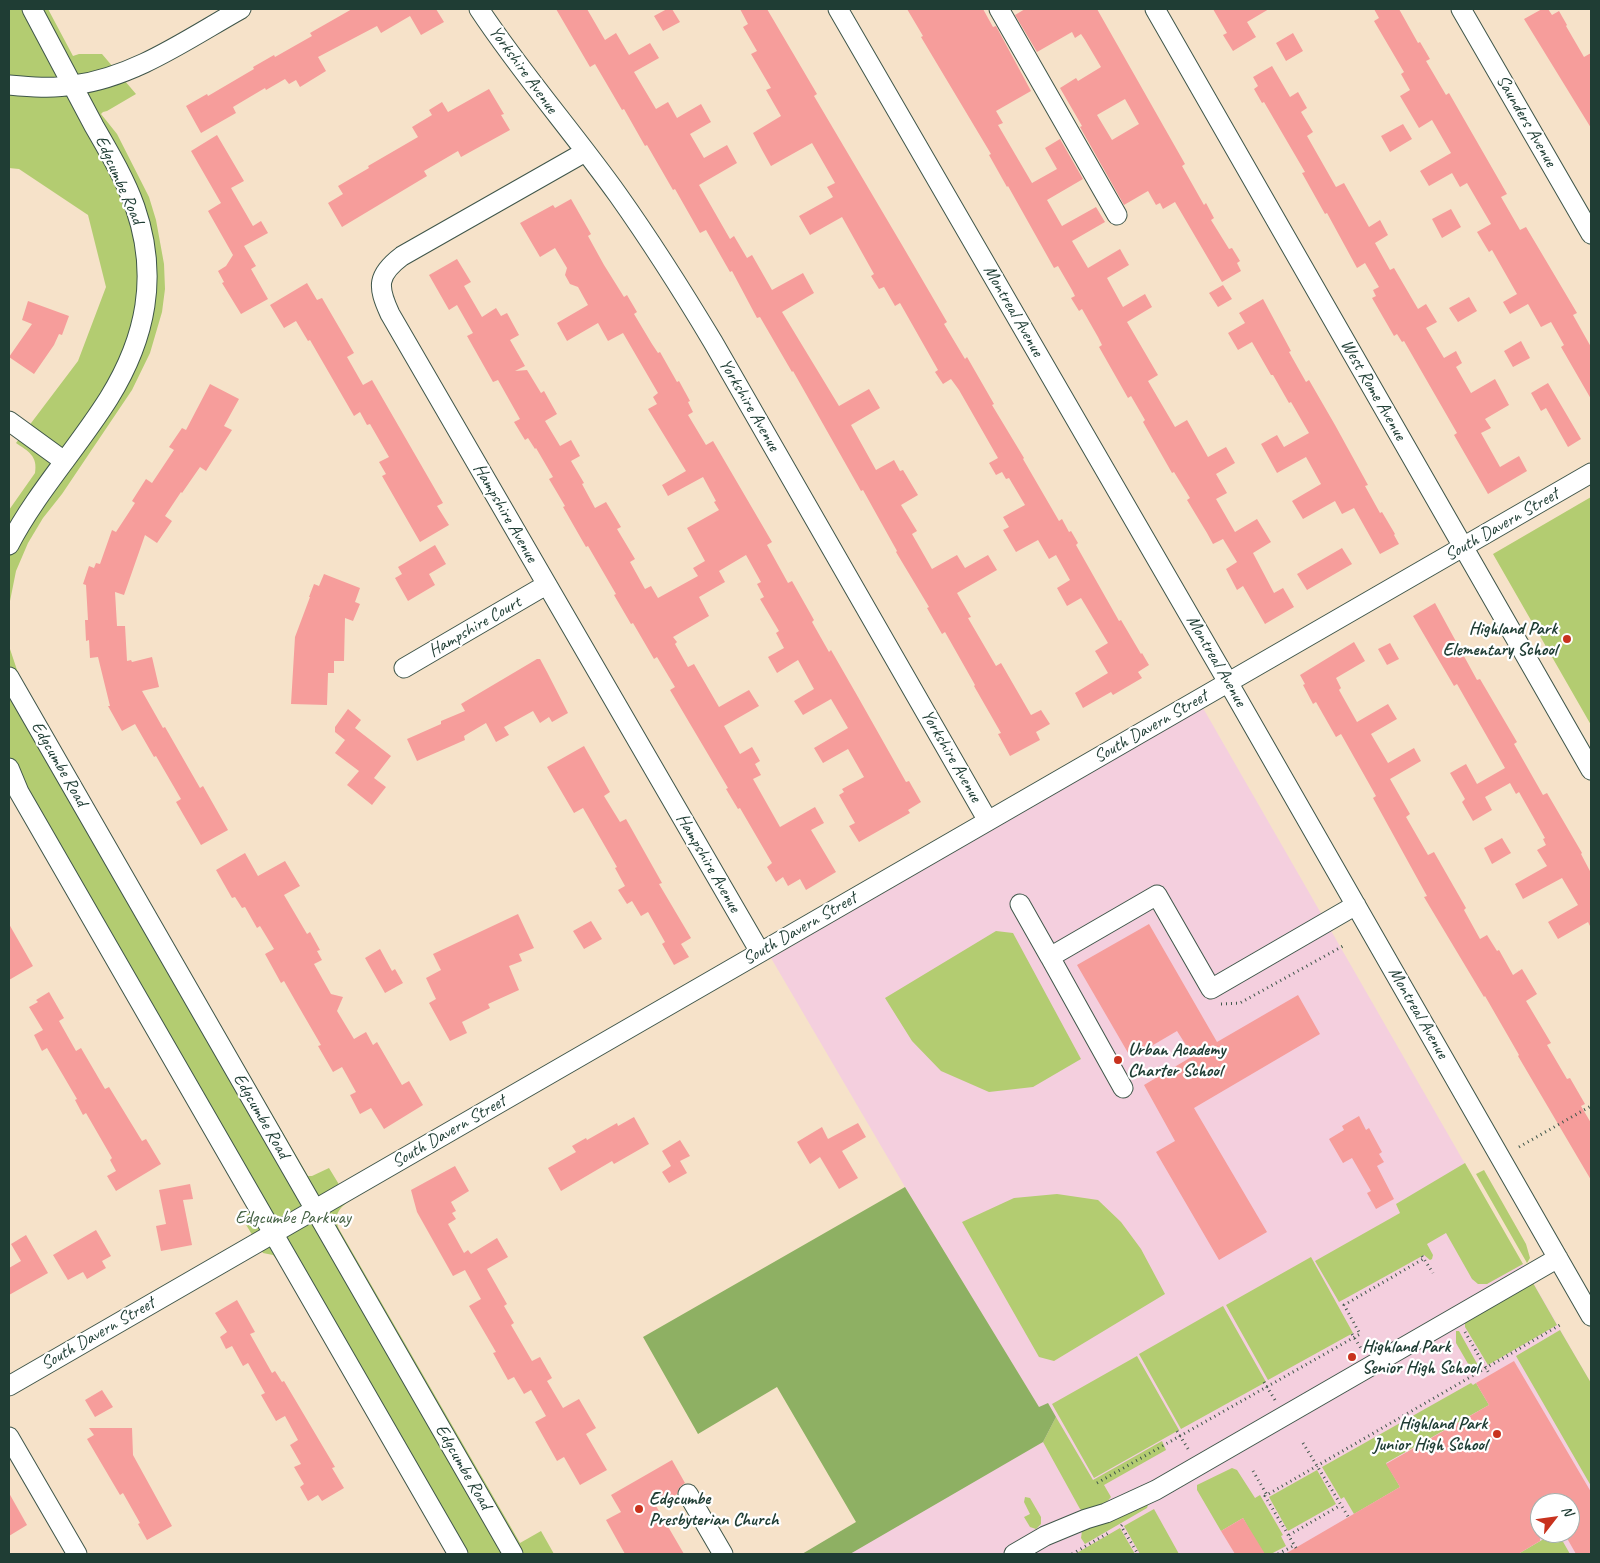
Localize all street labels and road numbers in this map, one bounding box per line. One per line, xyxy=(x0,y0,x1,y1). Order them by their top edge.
street label: Yorkshire Avenue xyxy=(484,22,562,118)
street label: Saunders Avenue xyxy=(1491,71,1561,171)
street label: Edgcumbe Road xyxy=(90,132,148,228)
street label: Montreal Avenue xyxy=(978,262,1048,360)
street label: West Rome Avenue xyxy=(1335,336,1411,444)
street label: Yorkshire Avenue xyxy=(714,355,784,455)
street label: Hampshire Avenue xyxy=(468,460,542,566)
street label: South Davern Street xyxy=(1441,484,1563,566)
street label: Hampshire Court xyxy=(425,592,525,662)
street label: Montreal Avenue xyxy=(1181,612,1251,710)
street label: South Davern Street xyxy=(1090,686,1212,768)
street label: Yorkshire Avenue xyxy=(916,706,986,806)
street label: Edgcumbe Road xyxy=(26,718,92,810)
street label: Hampshire Avenue xyxy=(671,810,745,916)
street label: South Davern Street xyxy=(739,888,861,970)
street label: Montreal Avenue xyxy=(1383,964,1453,1062)
street label: Edgcumbe Road xyxy=(228,1070,294,1162)
street label: South Davern Street xyxy=(388,1091,510,1173)
street label: South Davern Street xyxy=(37,1293,159,1375)
street label: Edgcumbe Road xyxy=(430,1421,496,1513)

